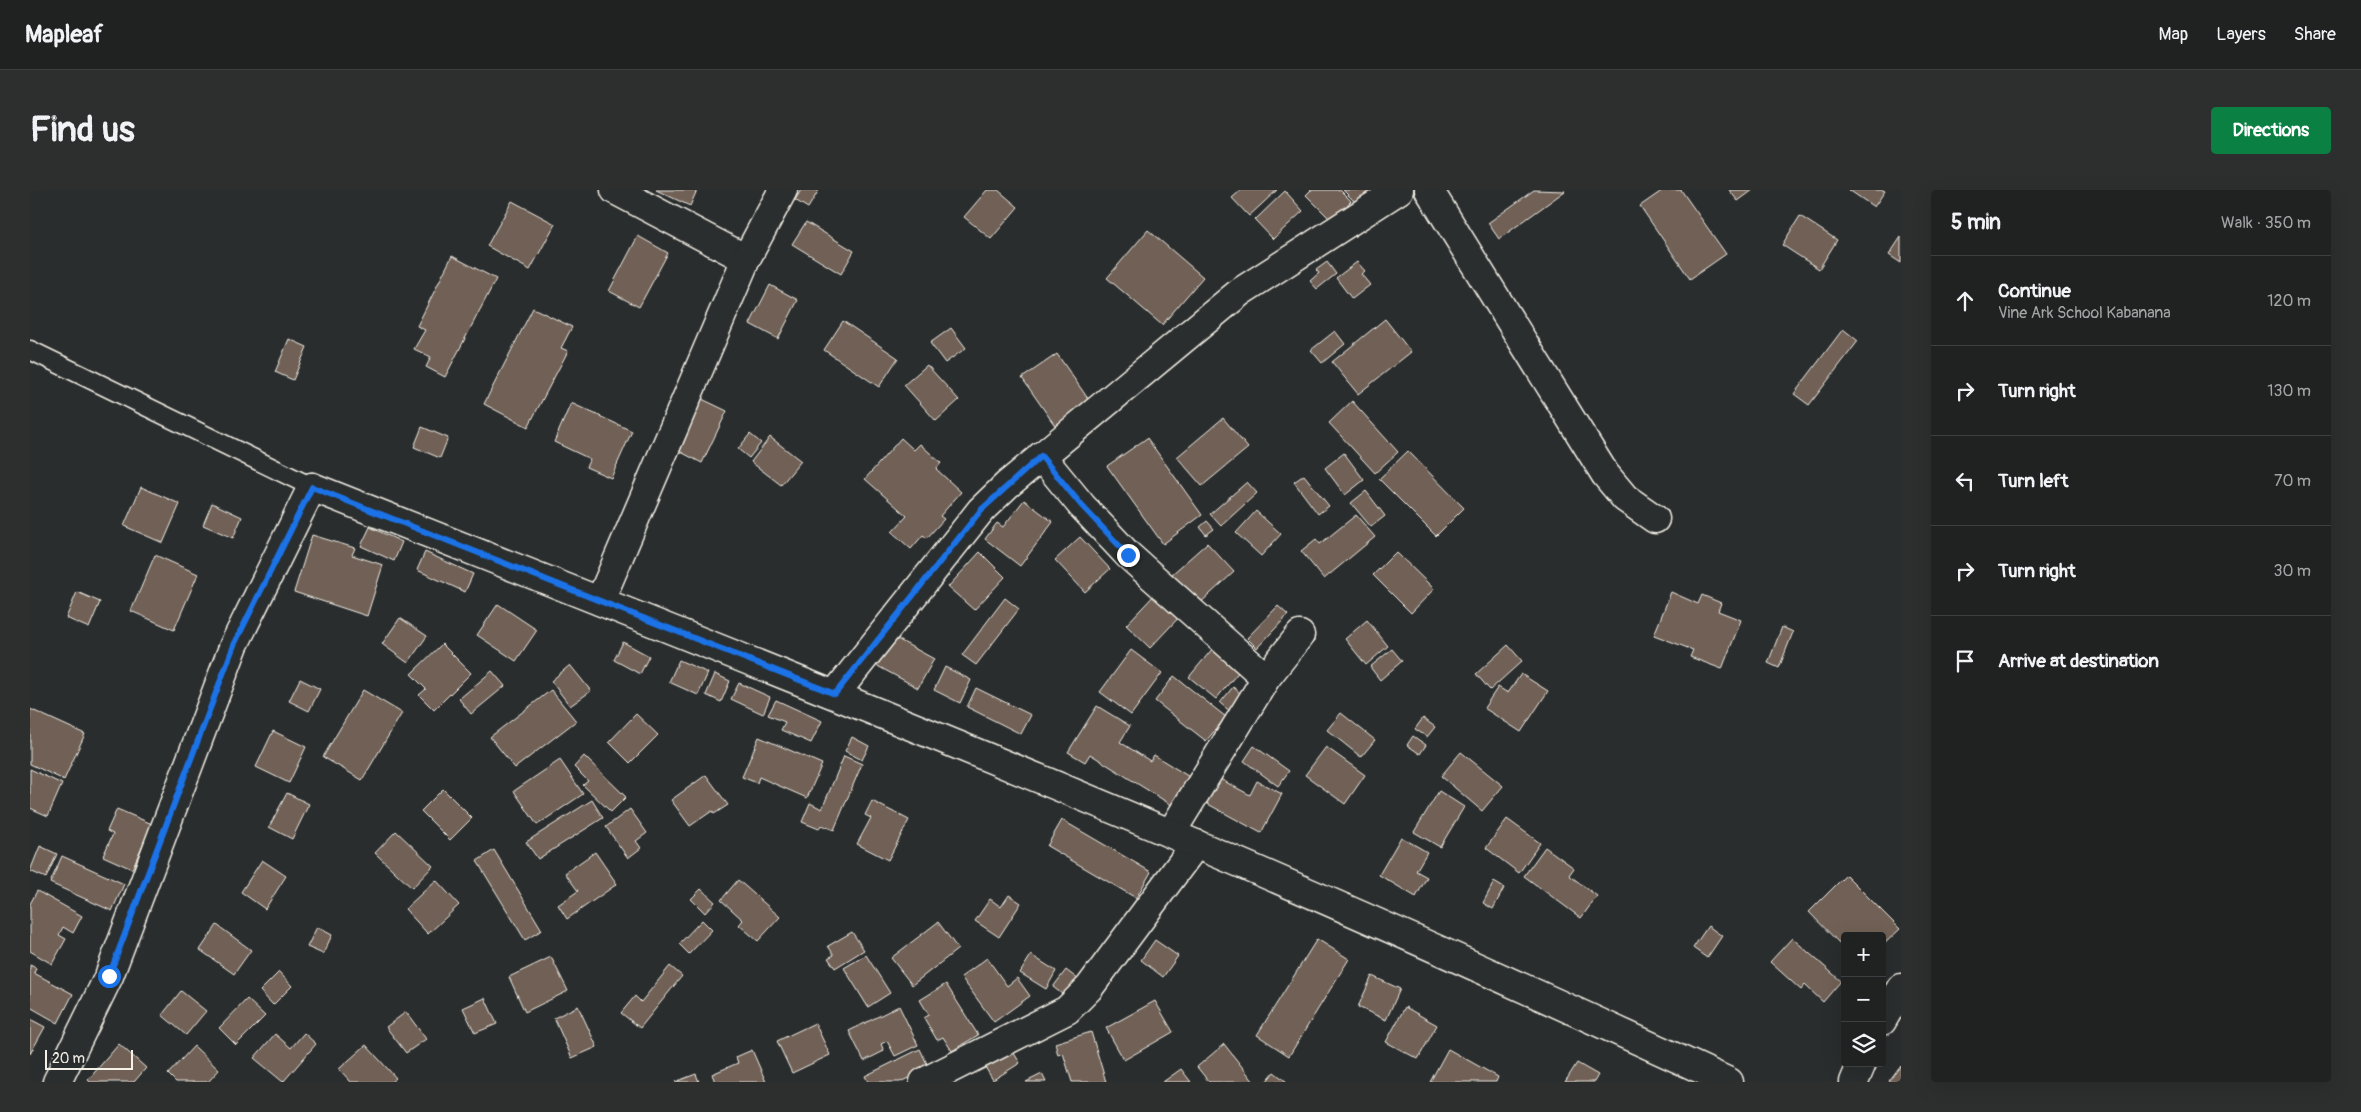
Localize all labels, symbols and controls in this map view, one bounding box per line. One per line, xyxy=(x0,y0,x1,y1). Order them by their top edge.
text: Mapleaf xyxy=(25,20,103,49)
text: Map xyxy=(2159,23,2188,46)
text: Layers xyxy=(2216,23,2266,46)
text: Share xyxy=(2294,23,2336,46)
button: Directions xyxy=(2211,107,2331,154)
text: Find us xyxy=(30,108,135,152)
text: 5 min xyxy=(1951,209,2001,236)
text: Walk · 350 m xyxy=(2221,213,2311,233)
text: Continue xyxy=(1998,279,2071,303)
icon: ahead xyxy=(1951,287,1979,315)
text: 120 m xyxy=(2267,291,2311,311)
text: Vine Ark School Kabanana xyxy=(1998,303,2171,323)
icon: right xyxy=(1951,377,1979,405)
text: Turn right xyxy=(1998,379,2076,403)
text: 130 m xyxy=(2267,381,2311,401)
icon: left xyxy=(1951,467,1979,495)
text: Turn left xyxy=(1998,469,2068,493)
text: 70 m xyxy=(2274,471,2311,491)
route end xyxy=(1117,544,1140,567)
icon: right xyxy=(1951,557,1979,585)
text: Turn right xyxy=(1998,559,2076,583)
text: 30 m xyxy=(2273,561,2311,581)
icon: arrive xyxy=(1951,647,1979,675)
text: Arrive at destination xyxy=(1998,649,2159,673)
map controls xyxy=(1841,932,1886,1067)
button: + xyxy=(1841,932,1886,977)
route start xyxy=(98,965,121,988)
button: − xyxy=(1841,977,1886,1022)
button: layers xyxy=(1841,1022,1886,1067)
scale bar xyxy=(45,1047,132,1070)
text: 20 m xyxy=(52,1050,85,1067)

